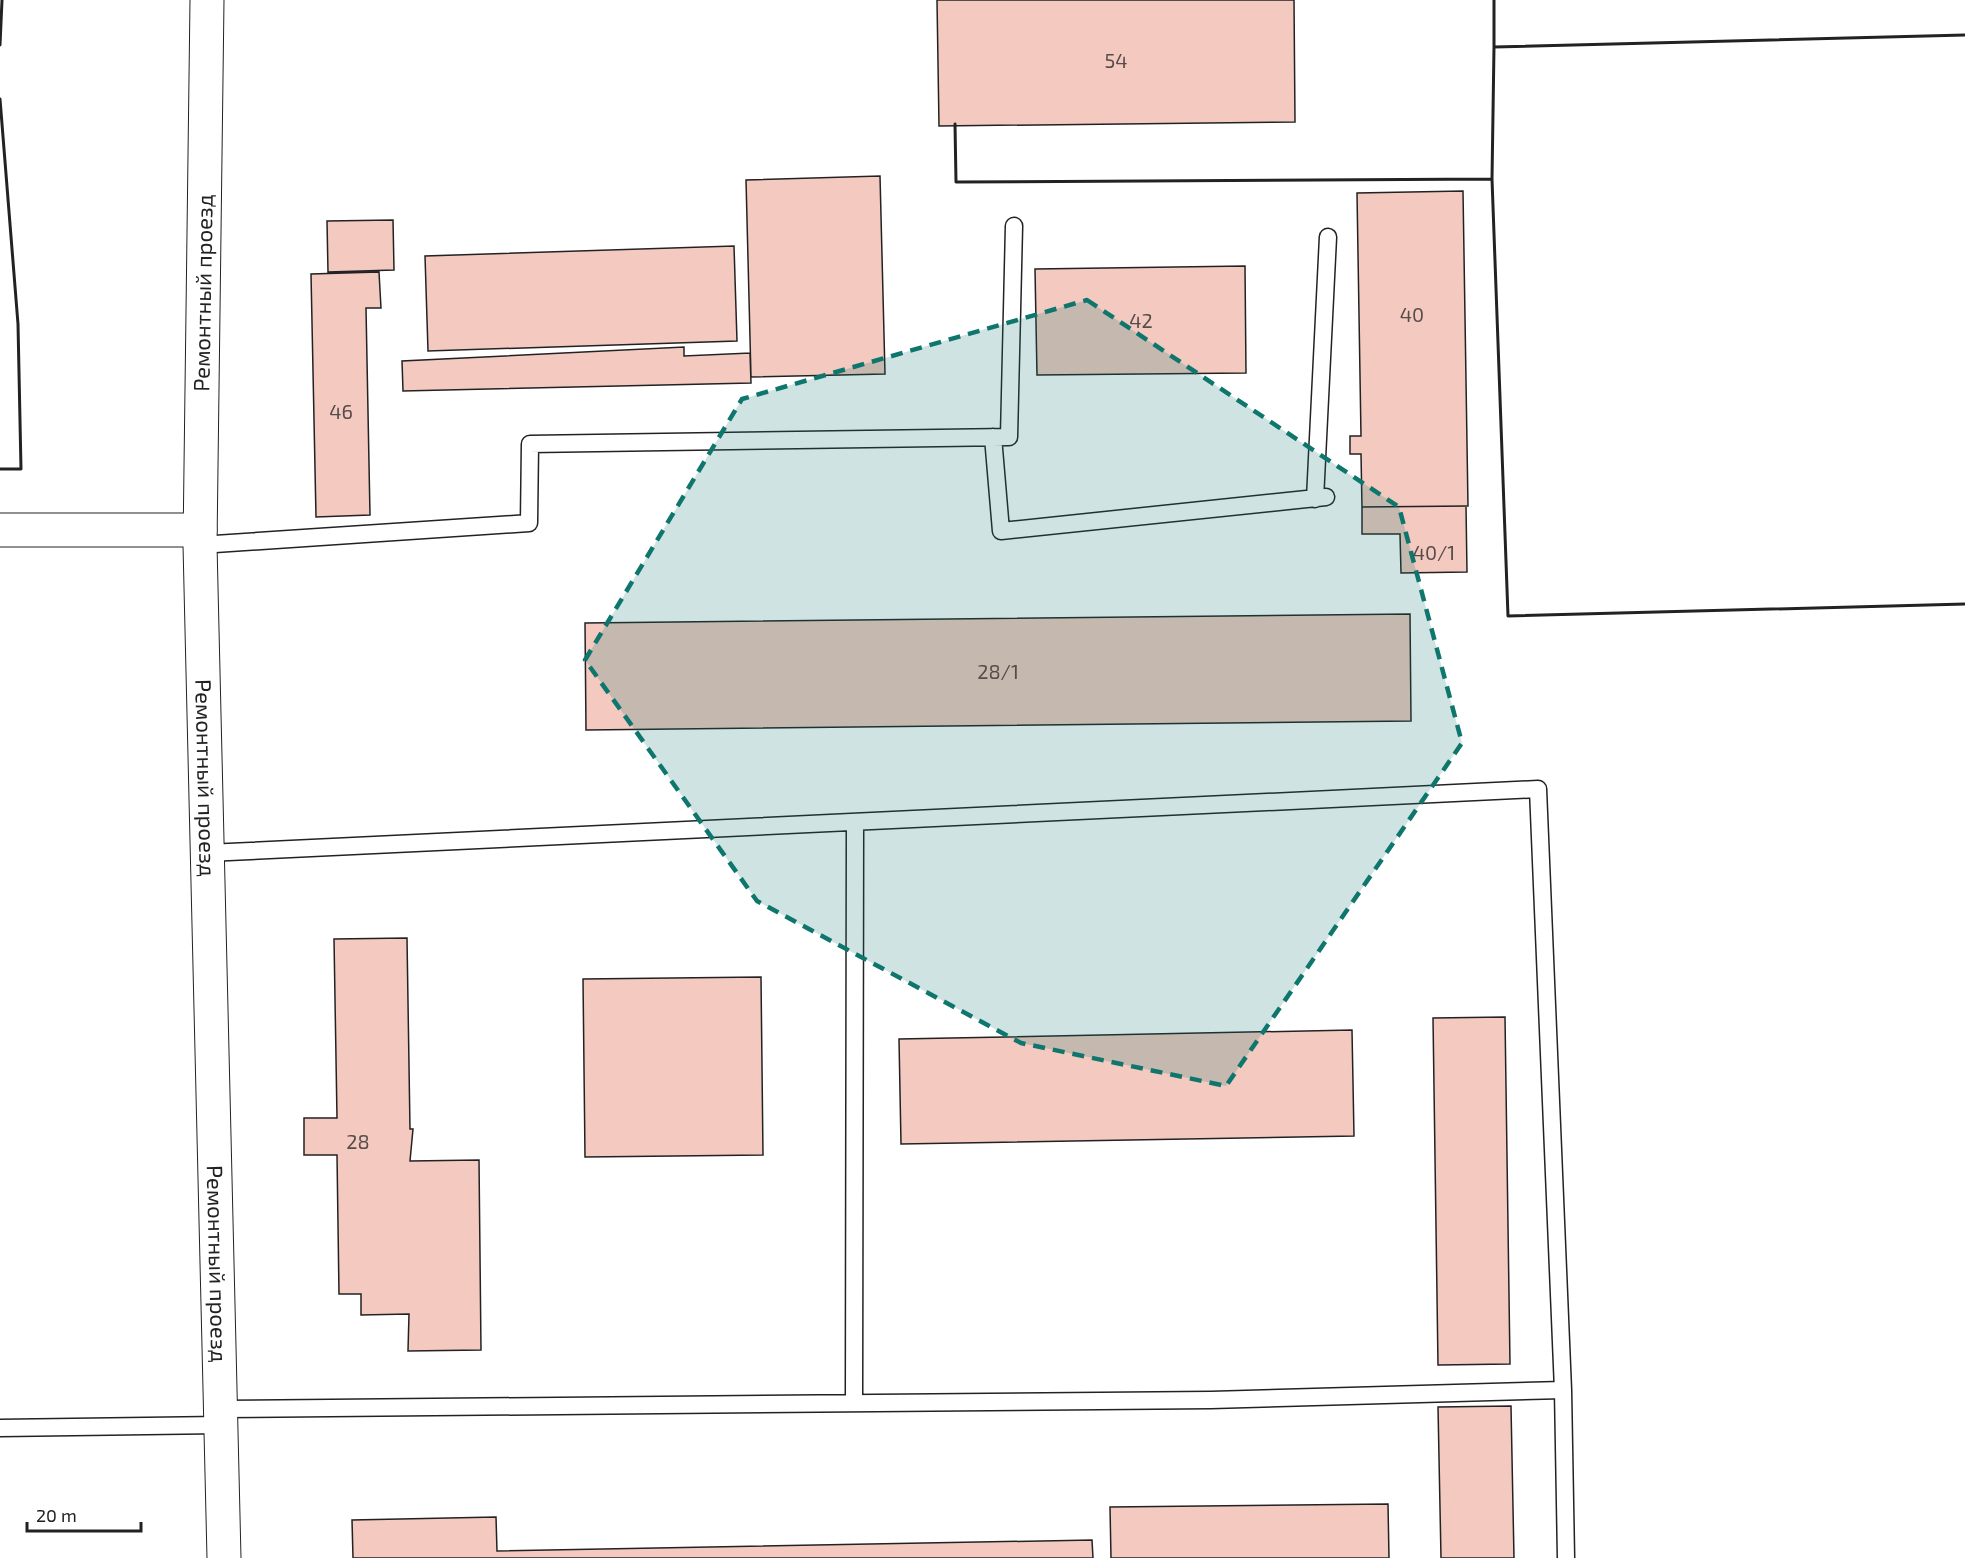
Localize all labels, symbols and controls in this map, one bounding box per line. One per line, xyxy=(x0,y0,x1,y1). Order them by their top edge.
house number: 54 xyxy=(1104,48,1128,72)
street label: Ремонтный проезд xyxy=(187,194,217,392)
house number: 40 xyxy=(1400,302,1424,326)
house number: 42 xyxy=(1129,308,1153,332)
house number: 46 xyxy=(329,399,353,423)
house number: 40/1 xyxy=(1413,540,1455,564)
house number: 28/1 xyxy=(977,659,1019,683)
street label: Ремонтный проезд xyxy=(191,679,222,877)
house number: 28 xyxy=(346,1129,370,1153)
street label: Ремонтный проезд xyxy=(203,1165,233,1363)
scale bar xyxy=(27,1495,141,1533)
text: 20 m xyxy=(36,1504,77,1526)

